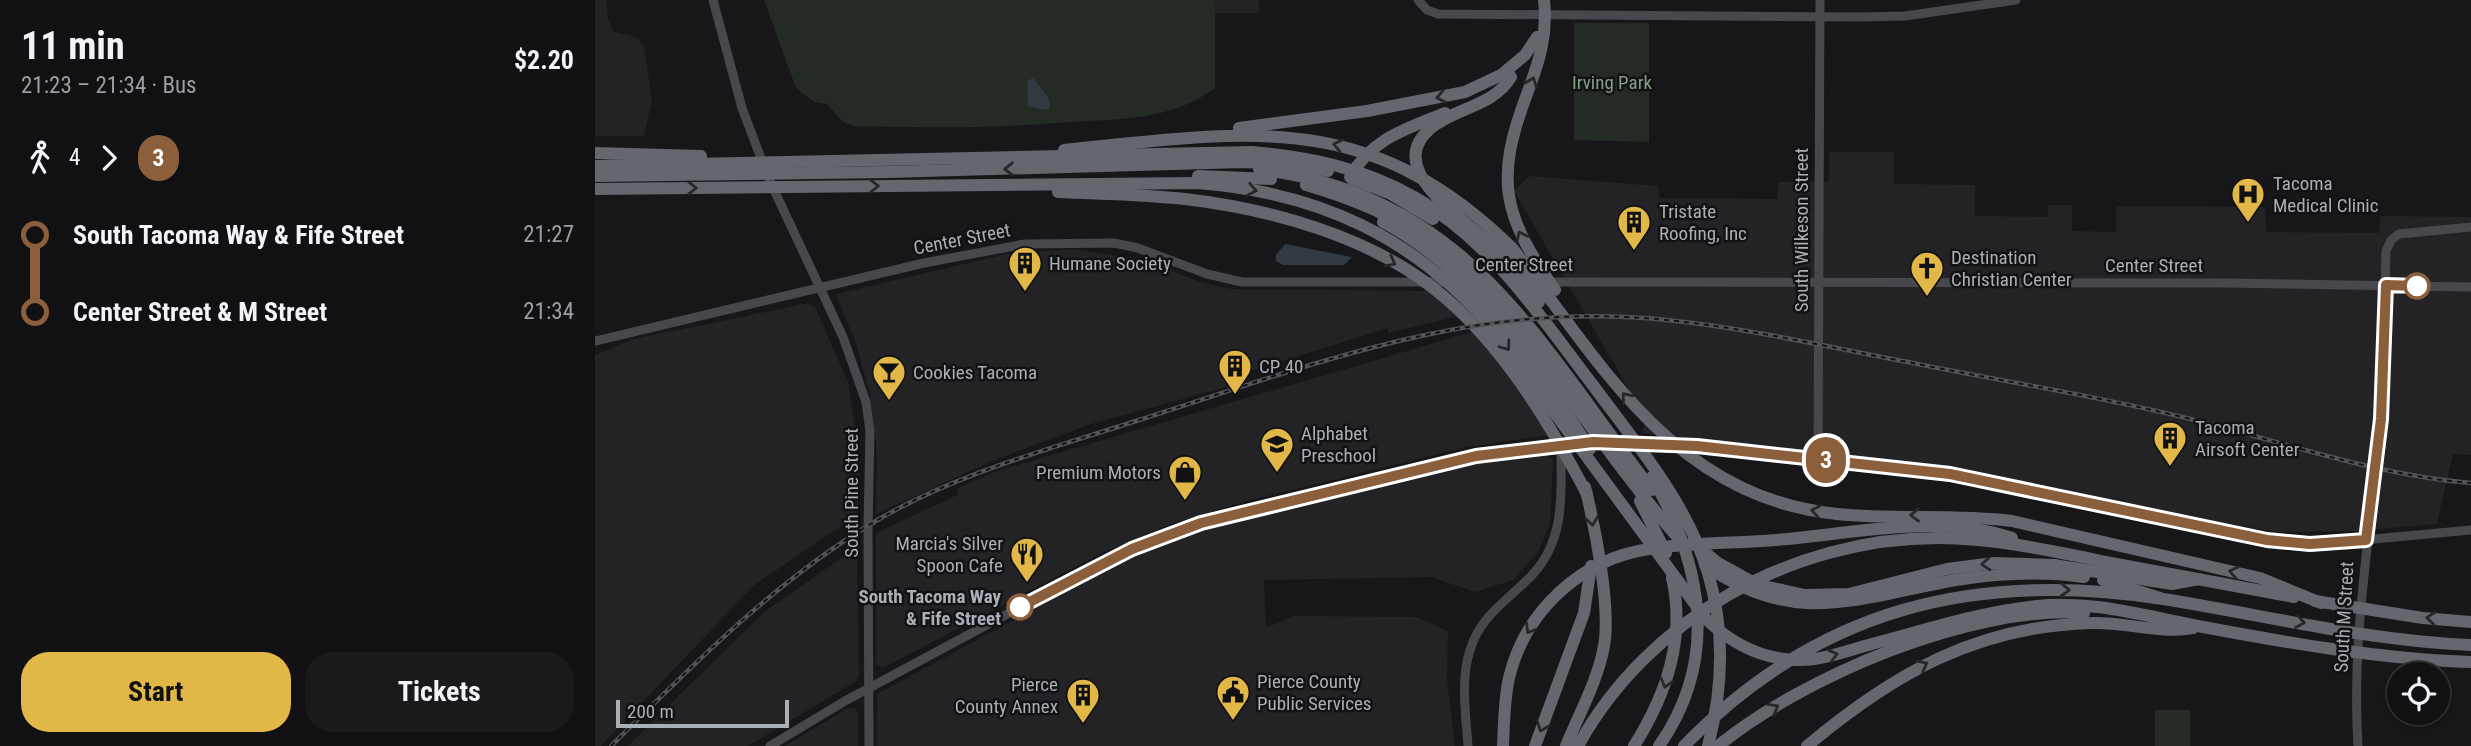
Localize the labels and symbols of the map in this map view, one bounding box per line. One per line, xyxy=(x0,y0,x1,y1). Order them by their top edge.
park label: Irving Park xyxy=(1572,71,1652,94)
one-way arrow xyxy=(1524,76,1538,88)
one-way arrow xyxy=(1435,89,1447,104)
one-way arrow xyxy=(1332,139,1344,154)
street label: South Wilkeson Street xyxy=(1790,148,1813,312)
one-way arrow xyxy=(1003,162,1014,177)
place label: Tacoma Medical Clinic xyxy=(2273,172,2379,217)
hospital icon: Tacoma Medical Clinic xyxy=(2229,175,2267,224)
one-way arrow xyxy=(869,179,880,194)
one-way arrow xyxy=(687,180,698,196)
one-way arrow xyxy=(1246,181,1258,196)
place label: Tristate Roofing, Inc xyxy=(1659,200,1747,245)
building icon: Tristate Roofing, Inc xyxy=(1615,203,1653,252)
street label: Center Street xyxy=(912,218,1012,260)
one-way arrow xyxy=(1515,231,1529,243)
building icon: Humane Society xyxy=(1006,244,1044,293)
place label: Destination Christian Center xyxy=(1951,246,2072,291)
church icon: Destination Christian Center xyxy=(1908,249,1946,298)
place label: Humane Society xyxy=(1049,252,1171,275)
one-way arrow xyxy=(1383,253,1396,267)
street label: Center Street xyxy=(1475,253,1573,276)
street label: Center Street xyxy=(2105,254,2203,277)
unlabelled marker xyxy=(2404,273,2430,299)
one-way arrow xyxy=(1497,339,1510,351)
building icon: CP 40 xyxy=(1216,347,1254,396)
bar icon: Cookies Tacoma xyxy=(870,353,908,402)
place label: CP 40 xyxy=(1259,355,1303,378)
place label: Cookies Tacoma xyxy=(913,361,1037,384)
one-way arrow xyxy=(1621,393,1634,405)
place label: Tacoma Airsoft Center xyxy=(2195,416,2300,461)
building icon: Tacoma Airsoft Center xyxy=(2151,419,2189,468)
place label: Alphabet Preschool xyxy=(1301,422,1376,467)
school or university icon: Alphabet Preschool xyxy=(1258,425,1296,474)
street label: South Pine Street xyxy=(840,428,863,558)
line badge: 3 xyxy=(1803,437,1849,483)
shop icon: Premium Motors xyxy=(1166,453,1204,502)
place label: Premium Motors xyxy=(1036,461,1161,484)
one-way arrow xyxy=(1811,504,1822,519)
one-way arrow xyxy=(1909,507,1919,523)
one-way arrow xyxy=(1584,515,1599,527)
place label: Marcia's Silver Spoon Cafe xyxy=(895,532,1003,577)
restaurant icon: Marcia's Silver Spoon Cafe xyxy=(1008,535,1046,584)
one-way arrow xyxy=(1980,556,1991,571)
street label: South M Street xyxy=(2330,561,2358,673)
one-way arrow xyxy=(2228,566,2240,580)
one-way arrow xyxy=(2060,583,2071,598)
place label: South Tacoma Way & Fife Street xyxy=(858,585,1002,630)
marker: South Tacoma Way & Fife Street xyxy=(1007,594,1033,620)
one-way arrow xyxy=(2425,611,2436,626)
one-way arrow xyxy=(2294,614,2306,629)
one-way arrow xyxy=(1525,621,1538,634)
one-way arrow xyxy=(1826,649,1838,663)
one-way arrow xyxy=(1916,659,1928,673)
place label: Pierce County Public Services xyxy=(1257,670,1372,715)
place label: Pierce County Annex xyxy=(955,673,1058,718)
public building icon: Pierce County Public Services xyxy=(1214,673,1252,722)
building icon: Pierce County Annex xyxy=(1064,676,1102,725)
one-way arrow xyxy=(1659,677,1674,689)
scale bar xyxy=(616,697,789,729)
one-way arrow xyxy=(1767,703,1780,716)
one-way arrow xyxy=(1536,720,1550,732)

